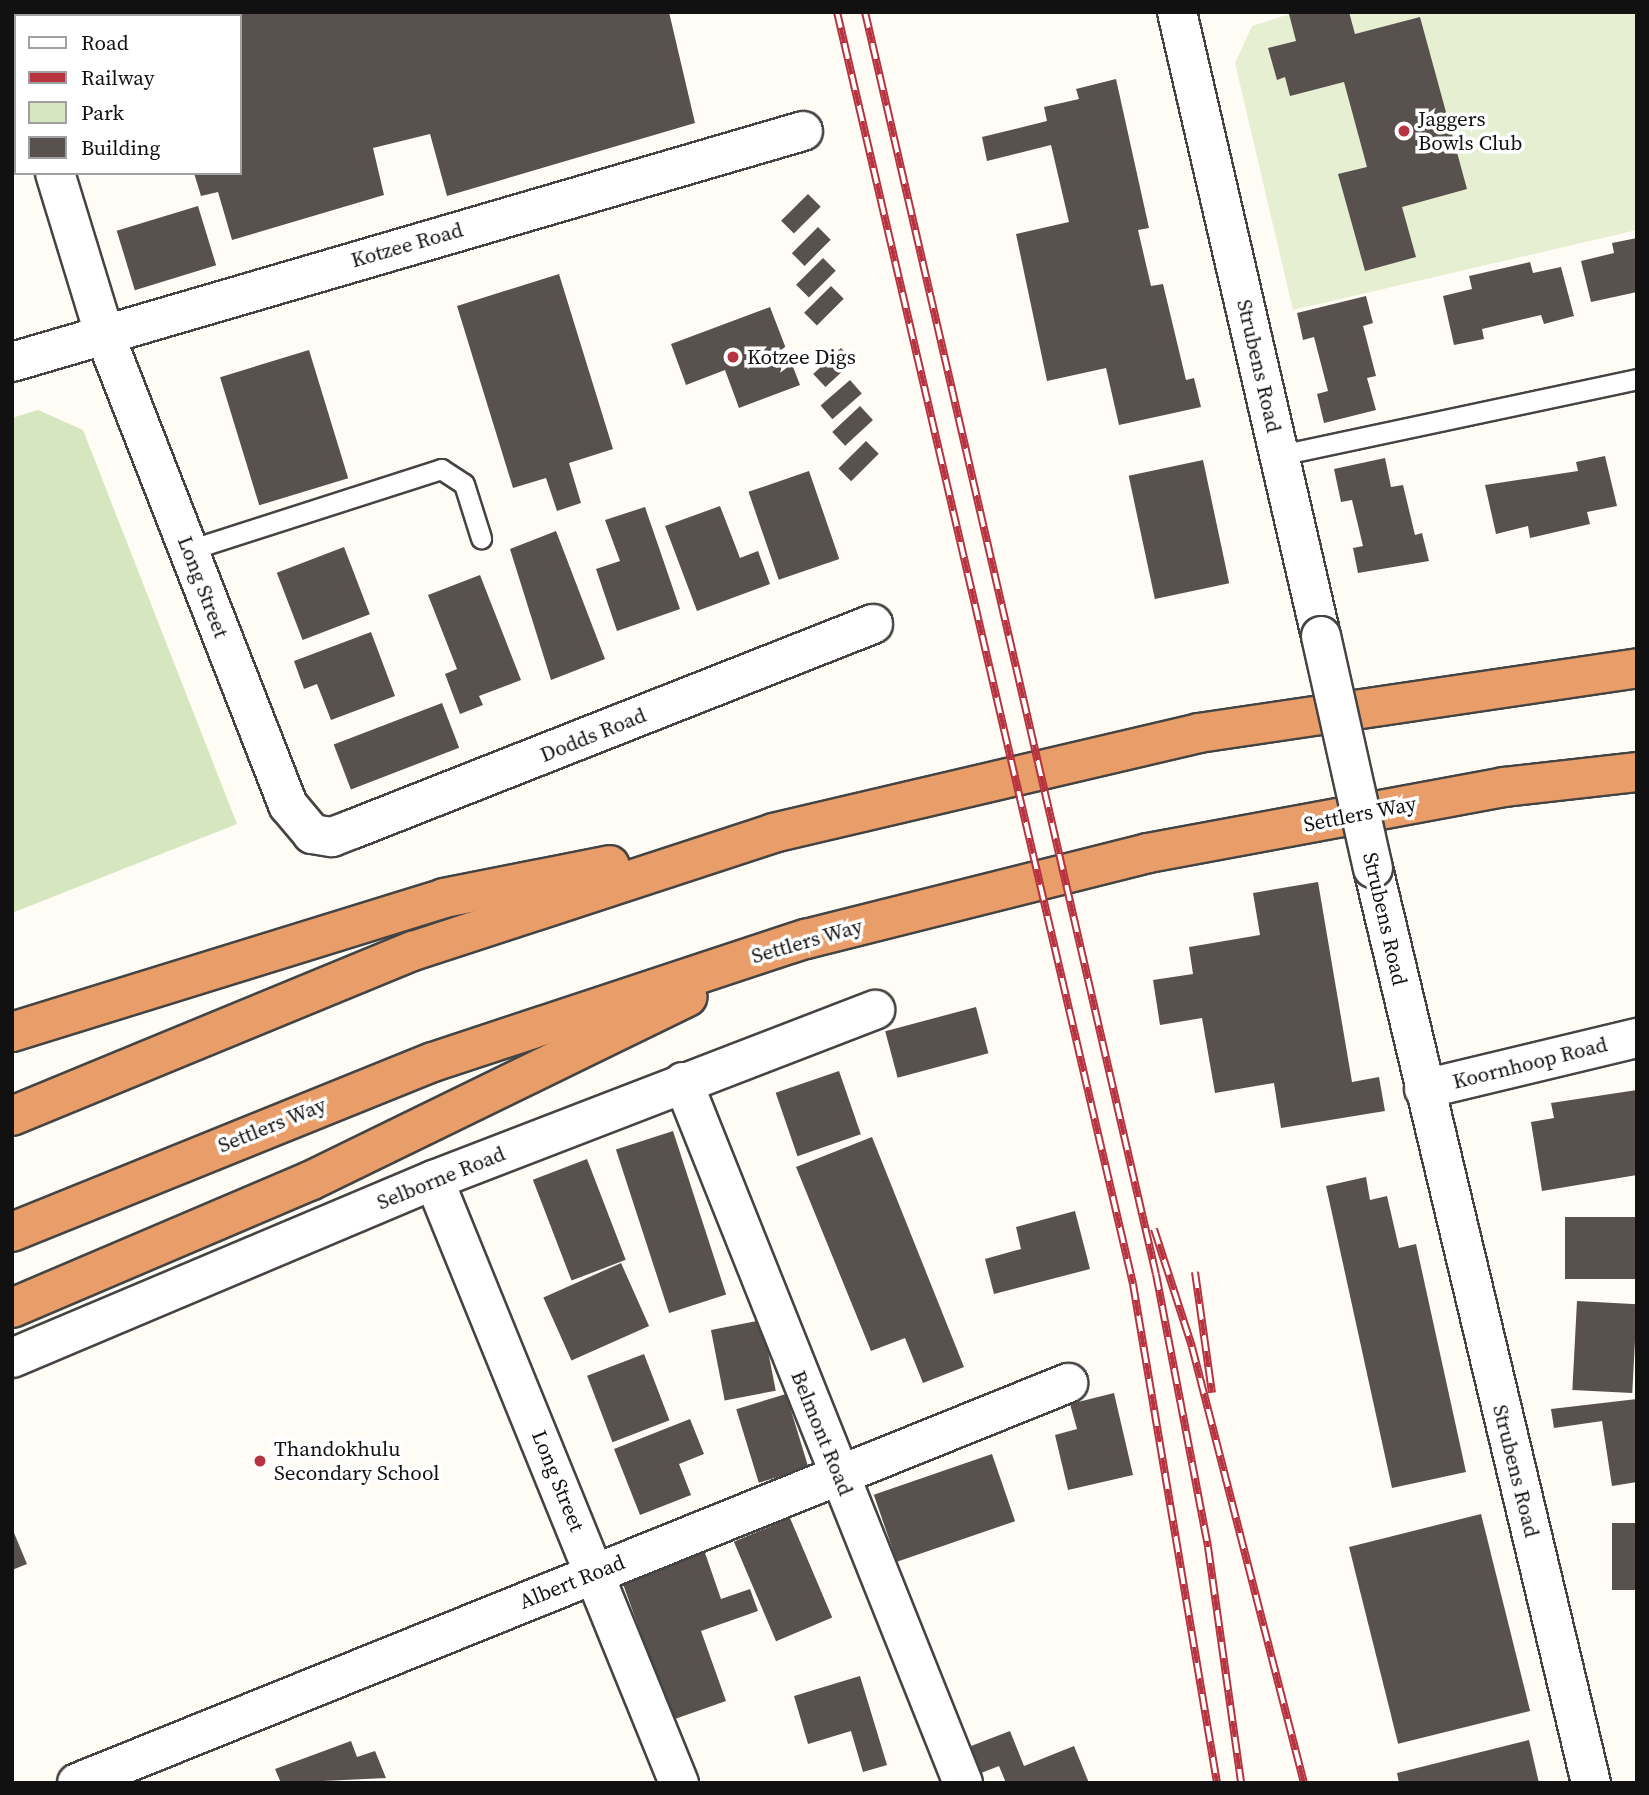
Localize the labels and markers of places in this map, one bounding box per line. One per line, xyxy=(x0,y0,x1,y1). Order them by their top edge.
place label: Jaggers Bowls Club xyxy=(1418,106,1522,156)
marker: Jaggers Bowls Club xyxy=(1396,123,1412,139)
place label: Kotzee Digs xyxy=(747,344,856,370)
marker: Kotzee Digs xyxy=(725,349,741,365)
place label: Thandokhulu Secondary School xyxy=(274,1436,439,1486)
marker: Thandokhulu Secondary School xyxy=(252,1453,268,1469)

